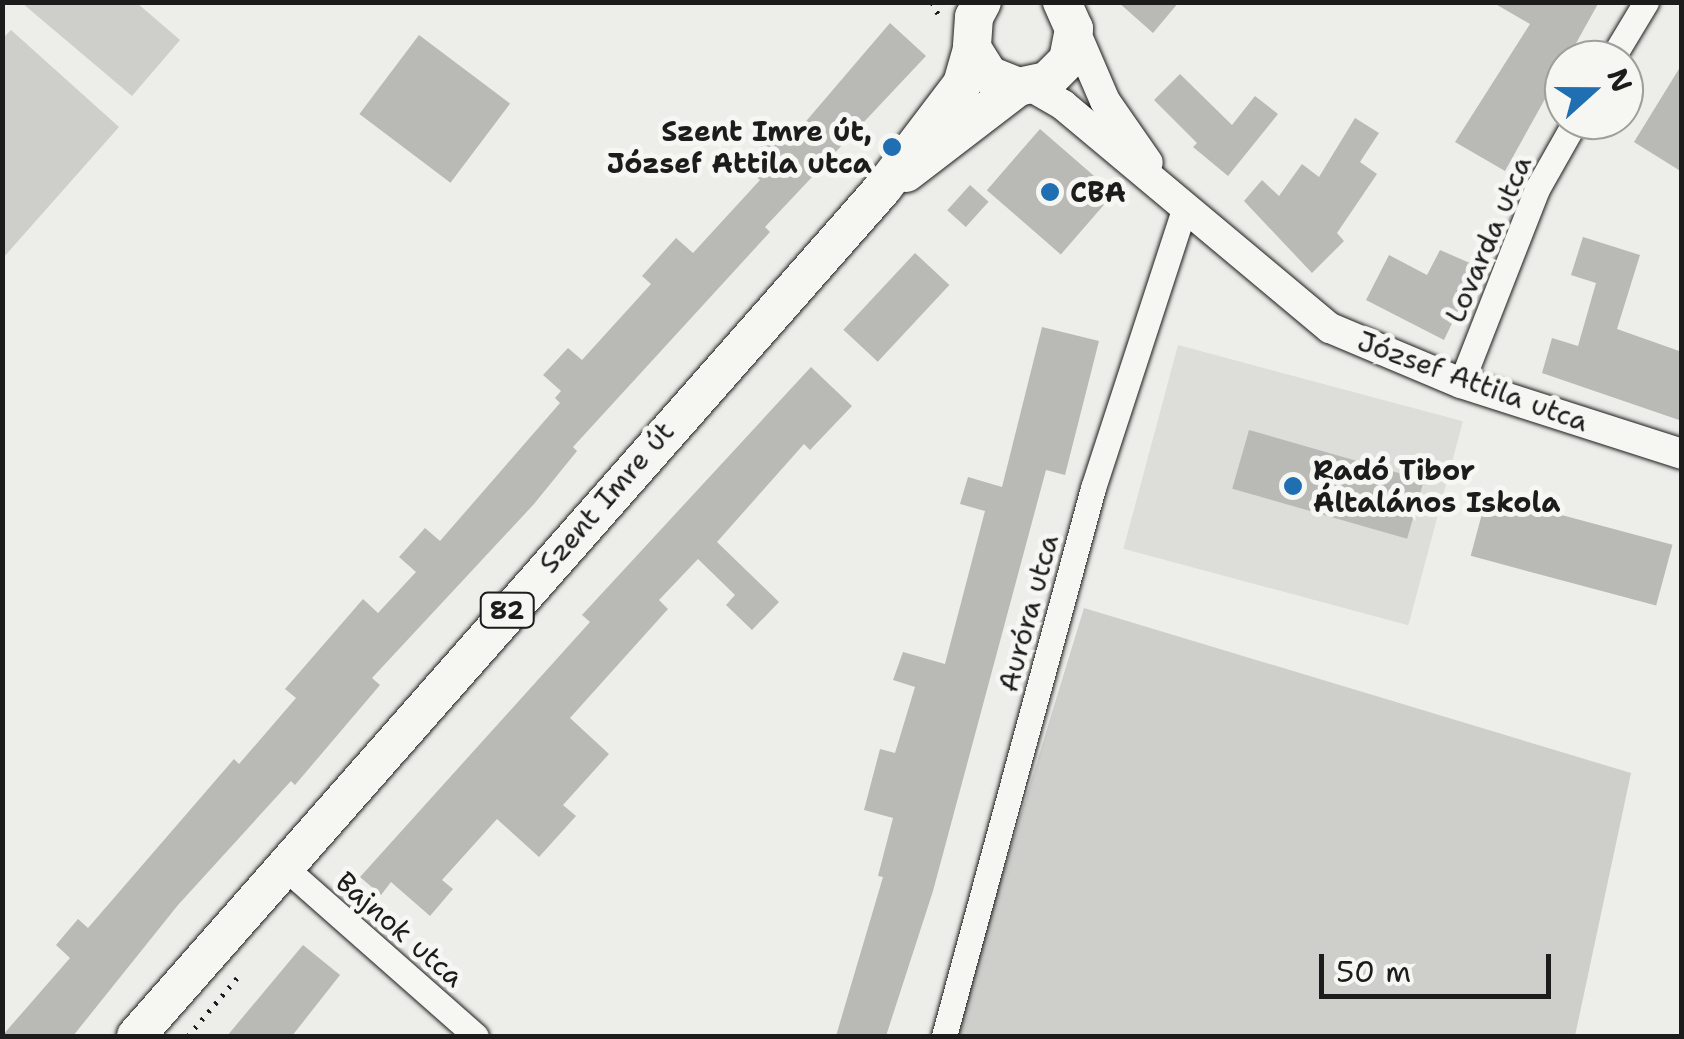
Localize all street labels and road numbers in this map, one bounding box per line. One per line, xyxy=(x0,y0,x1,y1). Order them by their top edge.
street label: Lovarda utca xyxy=(1438,151,1538,327)
street label: József Attila utca xyxy=(1353,324,1593,438)
street label: Szent Imre út xyxy=(531,415,681,579)
street label: Auróra utca xyxy=(991,531,1065,695)
road number: 82 xyxy=(480,590,534,630)
street label: Bajnok utca xyxy=(329,864,471,994)

